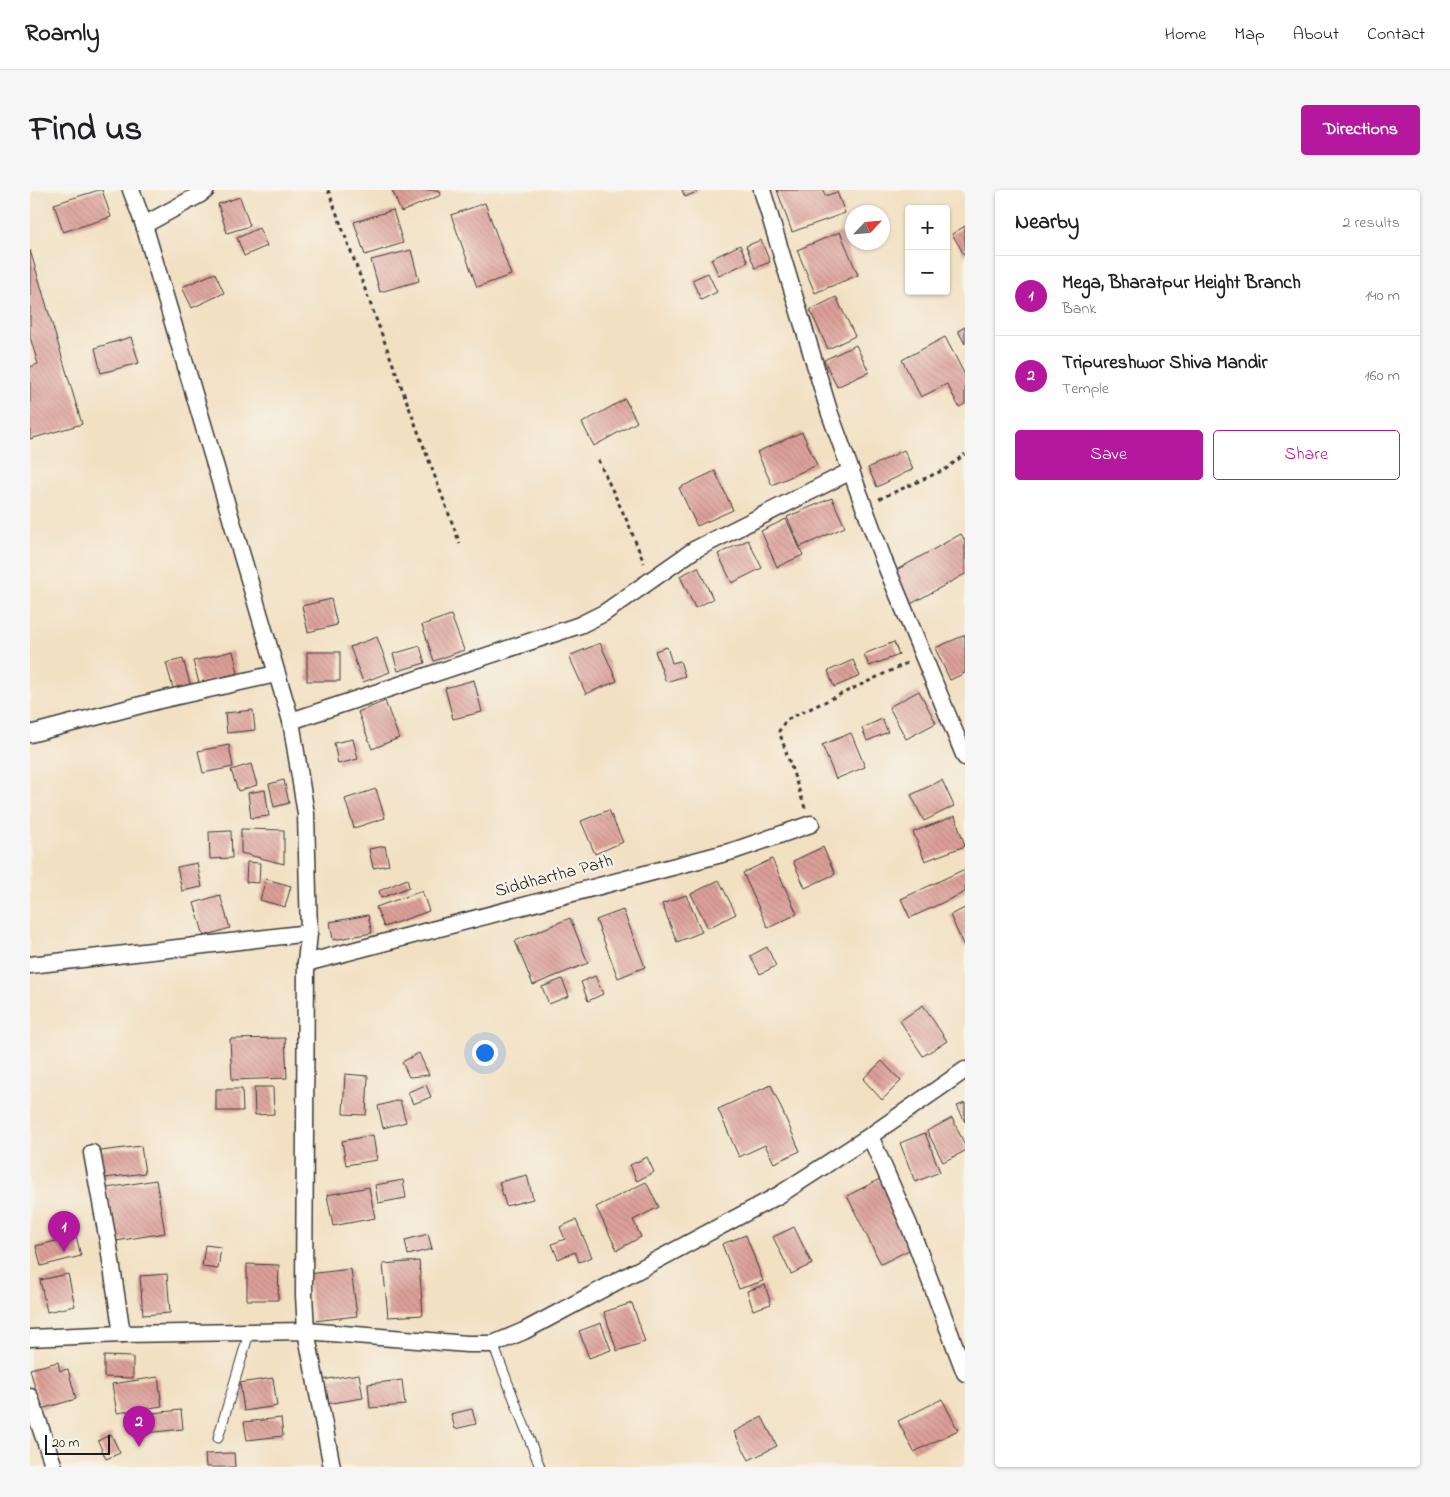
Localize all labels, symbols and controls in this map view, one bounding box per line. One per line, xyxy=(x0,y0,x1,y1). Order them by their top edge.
text: Roamly xyxy=(25,17,100,52)
text: Home xyxy=(1165,22,1206,48)
text: Map xyxy=(1234,22,1265,48)
text: About xyxy=(1293,22,1339,48)
text: Contact xyxy=(1367,22,1425,48)
text: Find us xyxy=(30,105,142,156)
button: Directions xyxy=(1301,105,1420,155)
north arrow xyxy=(845,205,890,250)
map controls xyxy=(905,205,950,295)
button: + xyxy=(905,205,950,250)
text: Nearby xyxy=(1015,208,1079,238)
text: 2 results xyxy=(1342,211,1400,235)
button: − xyxy=(905,250,950,295)
text: Mega, Bharatpur Height Branch xyxy=(1062,270,1301,297)
text: 1 xyxy=(1028,284,1034,308)
text: 140 m xyxy=(1365,284,1400,308)
text: Bank xyxy=(1062,297,1096,321)
text: Tripureshwor Shiva Mandir xyxy=(1062,350,1267,377)
text: 2 xyxy=(1027,364,1035,388)
text: 160 m xyxy=(1365,364,1400,388)
text: Temple xyxy=(1062,377,1109,401)
button: Save xyxy=(1015,430,1203,480)
button: Share xyxy=(1213,430,1400,480)
street label: Siddhartha Path xyxy=(492,849,616,905)
your location xyxy=(472,1040,498,1066)
pin: 1 xyxy=(48,1211,80,1252)
pin: 2 xyxy=(123,1406,155,1447)
scale bar xyxy=(45,1432,110,1455)
text: 20 m xyxy=(52,1433,79,1454)

